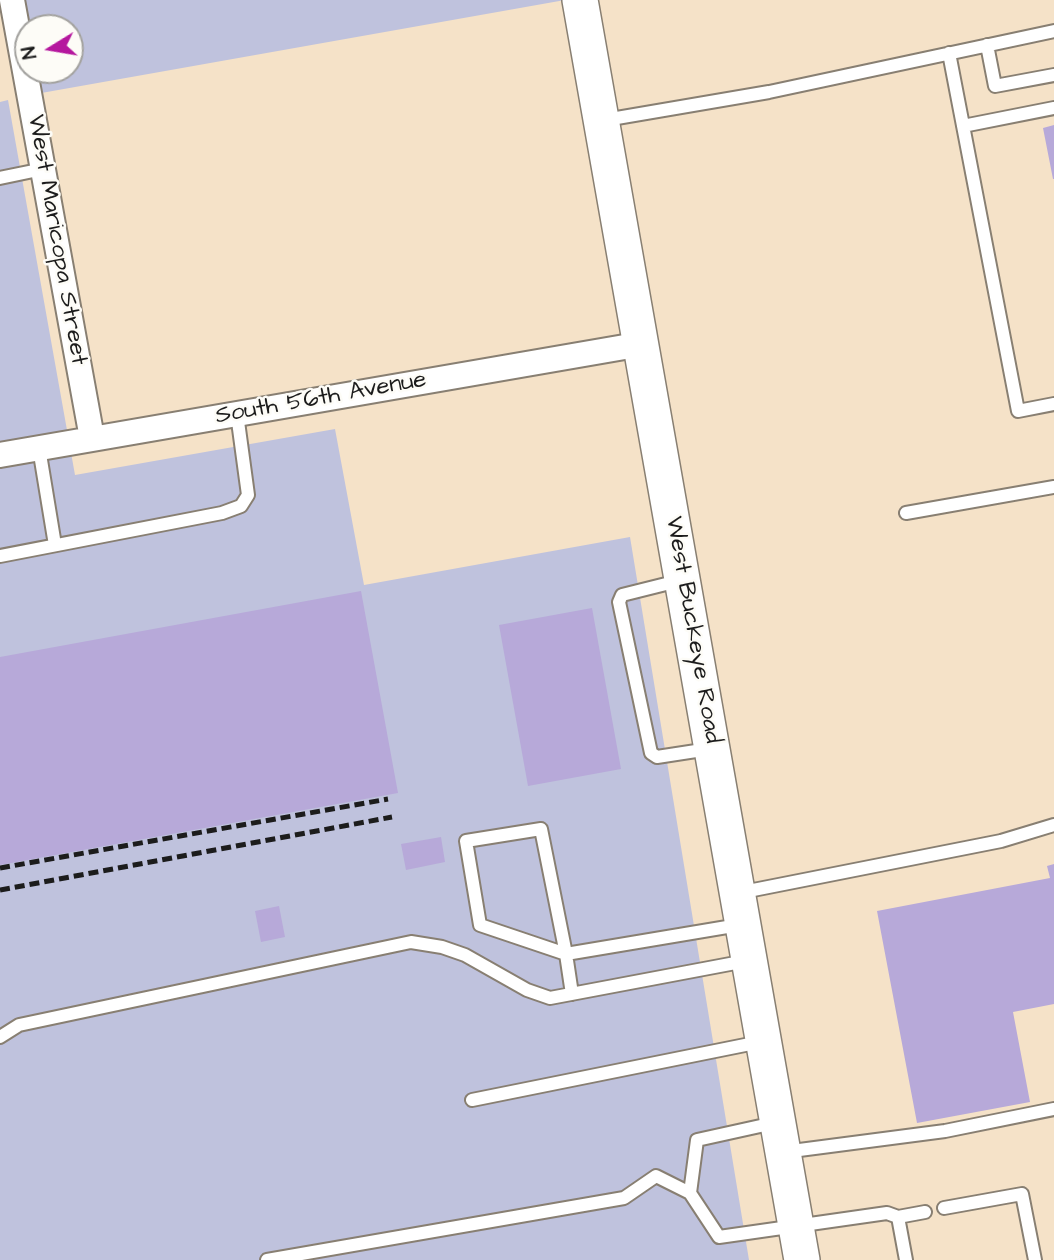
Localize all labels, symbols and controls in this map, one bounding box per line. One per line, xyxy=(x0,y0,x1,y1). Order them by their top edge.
north arrow xyxy=(14,14,84,84)
text: N xyxy=(15,44,44,61)
street label: West Maricopa Street xyxy=(20,113,92,367)
street label: South 56th Avenue xyxy=(213,366,429,432)
street label: West Buckeye Road xyxy=(658,514,726,746)

